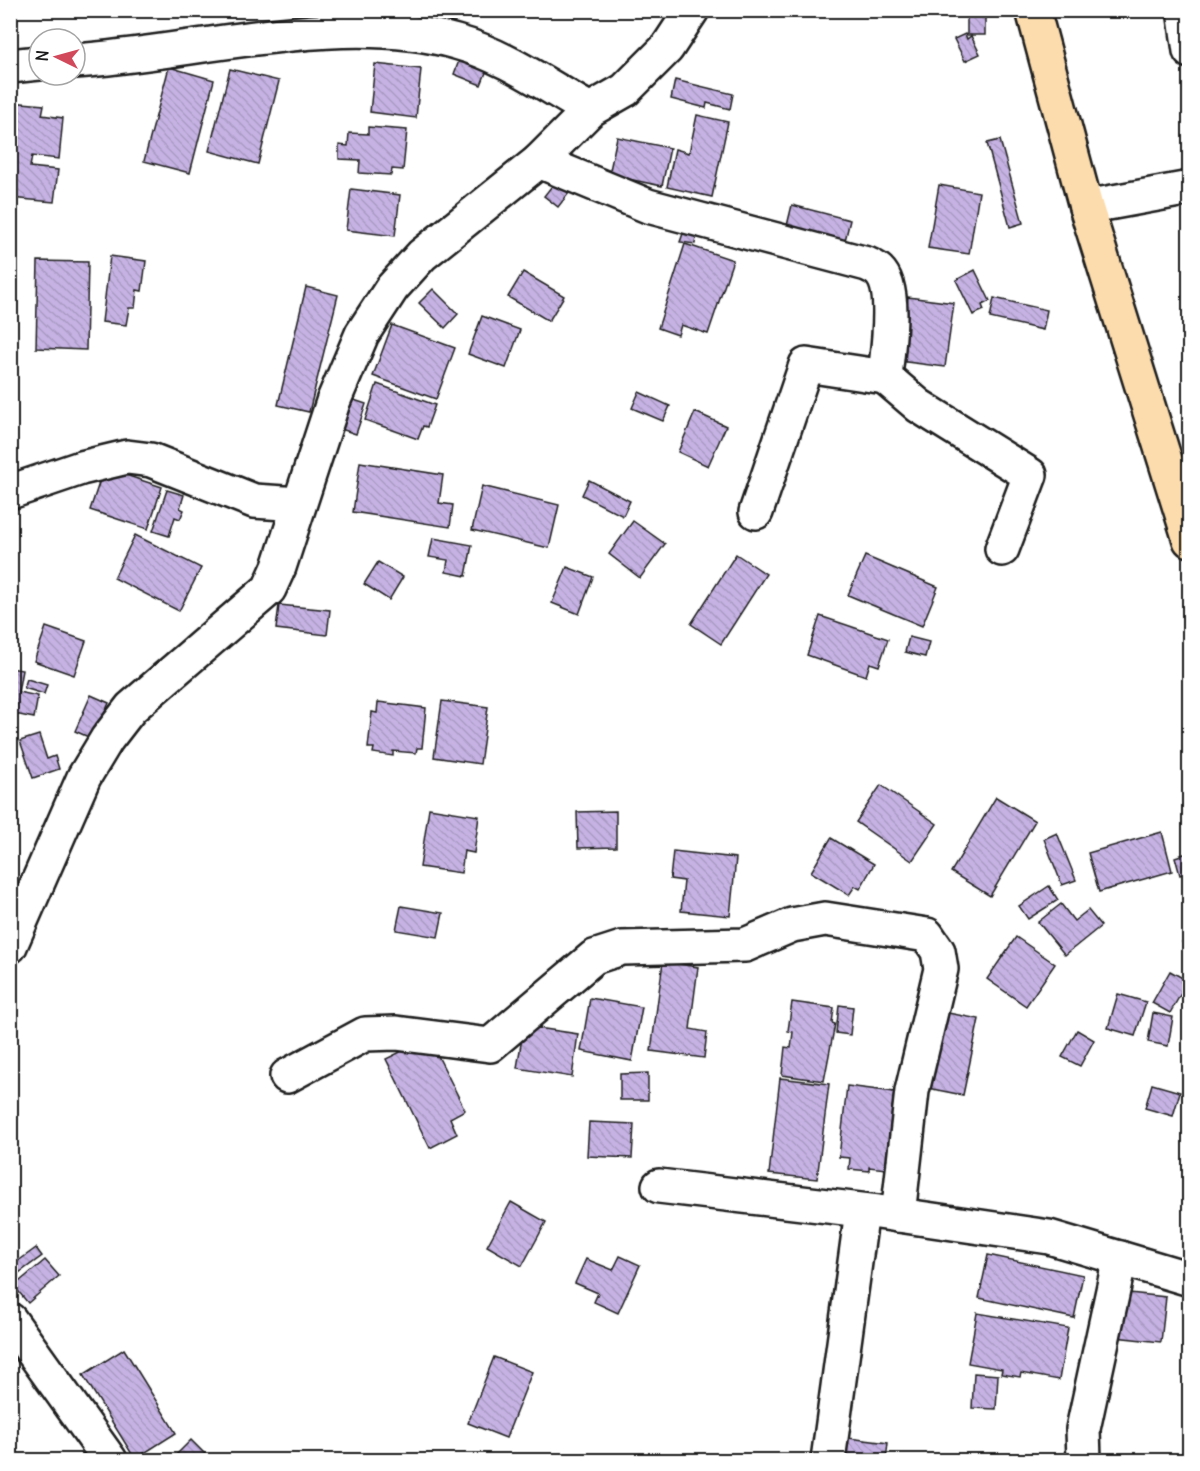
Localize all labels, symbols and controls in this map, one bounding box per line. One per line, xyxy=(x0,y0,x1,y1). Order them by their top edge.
north arrow xyxy=(27,27,87,87)
text: N xyxy=(32,49,53,62)

